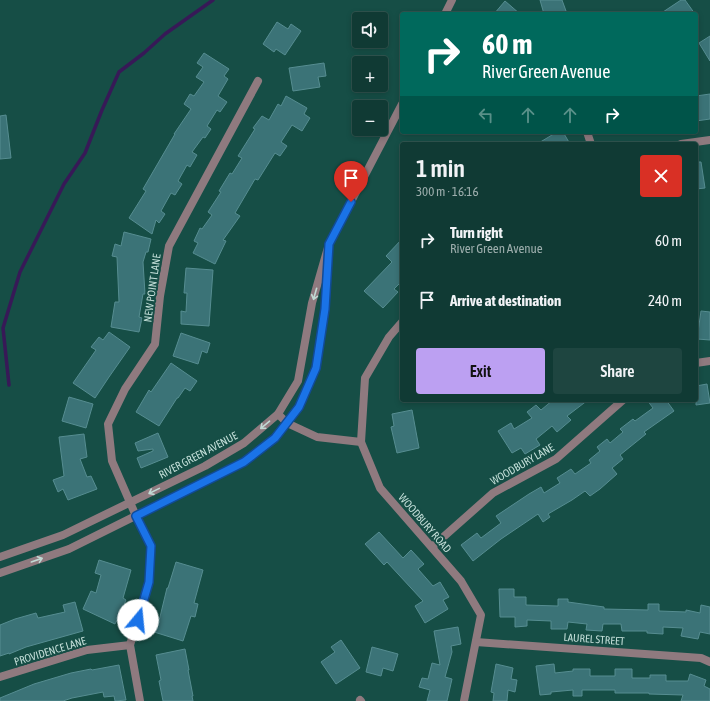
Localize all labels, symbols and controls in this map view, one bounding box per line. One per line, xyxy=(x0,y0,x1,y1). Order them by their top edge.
map controls xyxy=(352,12,388,136)
button: sound xyxy=(352,12,388,48)
icon: right xyxy=(416,28,468,80)
text: 60 m xyxy=(482,28,532,60)
button: + xyxy=(352,56,388,92)
text: River Green Avenue xyxy=(482,61,610,82)
button: − xyxy=(352,100,388,136)
icon: left xyxy=(475,104,497,126)
icon: ahead xyxy=(517,104,539,126)
icon: ahead xyxy=(559,104,581,126)
icon: right xyxy=(601,104,623,126)
text: 1 min xyxy=(416,155,465,182)
button: close xyxy=(640,155,682,197)
pin xyxy=(334,161,368,202)
icon: arrive xyxy=(340,167,362,189)
text: 300 m · 16:16 xyxy=(416,184,479,199)
text: Turn right xyxy=(450,224,503,241)
icon: right xyxy=(416,229,438,251)
text: 60 m xyxy=(655,232,682,249)
text: River Green Avenue xyxy=(450,241,543,256)
street label: NEW POINT LANE xyxy=(141,253,163,323)
one-way arrow xyxy=(311,288,318,301)
icon: arrive xyxy=(416,289,438,311)
text: Arrive at destination xyxy=(450,292,561,309)
text: 240 m xyxy=(648,292,682,309)
button: Exit xyxy=(416,348,545,394)
button: Share xyxy=(553,348,682,394)
one-way arrow xyxy=(260,421,271,430)
street label: RIVER GREEN AVENUE xyxy=(157,429,240,481)
street label: WOODBURY LANE xyxy=(488,441,556,487)
one-way arrow xyxy=(148,488,160,495)
street label: WOODBURY ROAD xyxy=(396,491,454,555)
one-way arrow xyxy=(31,556,43,564)
position arrow xyxy=(117,599,159,641)
street label: LAUREL STREET xyxy=(563,631,625,647)
street label: PROVIDENCE LANE xyxy=(13,634,88,668)

